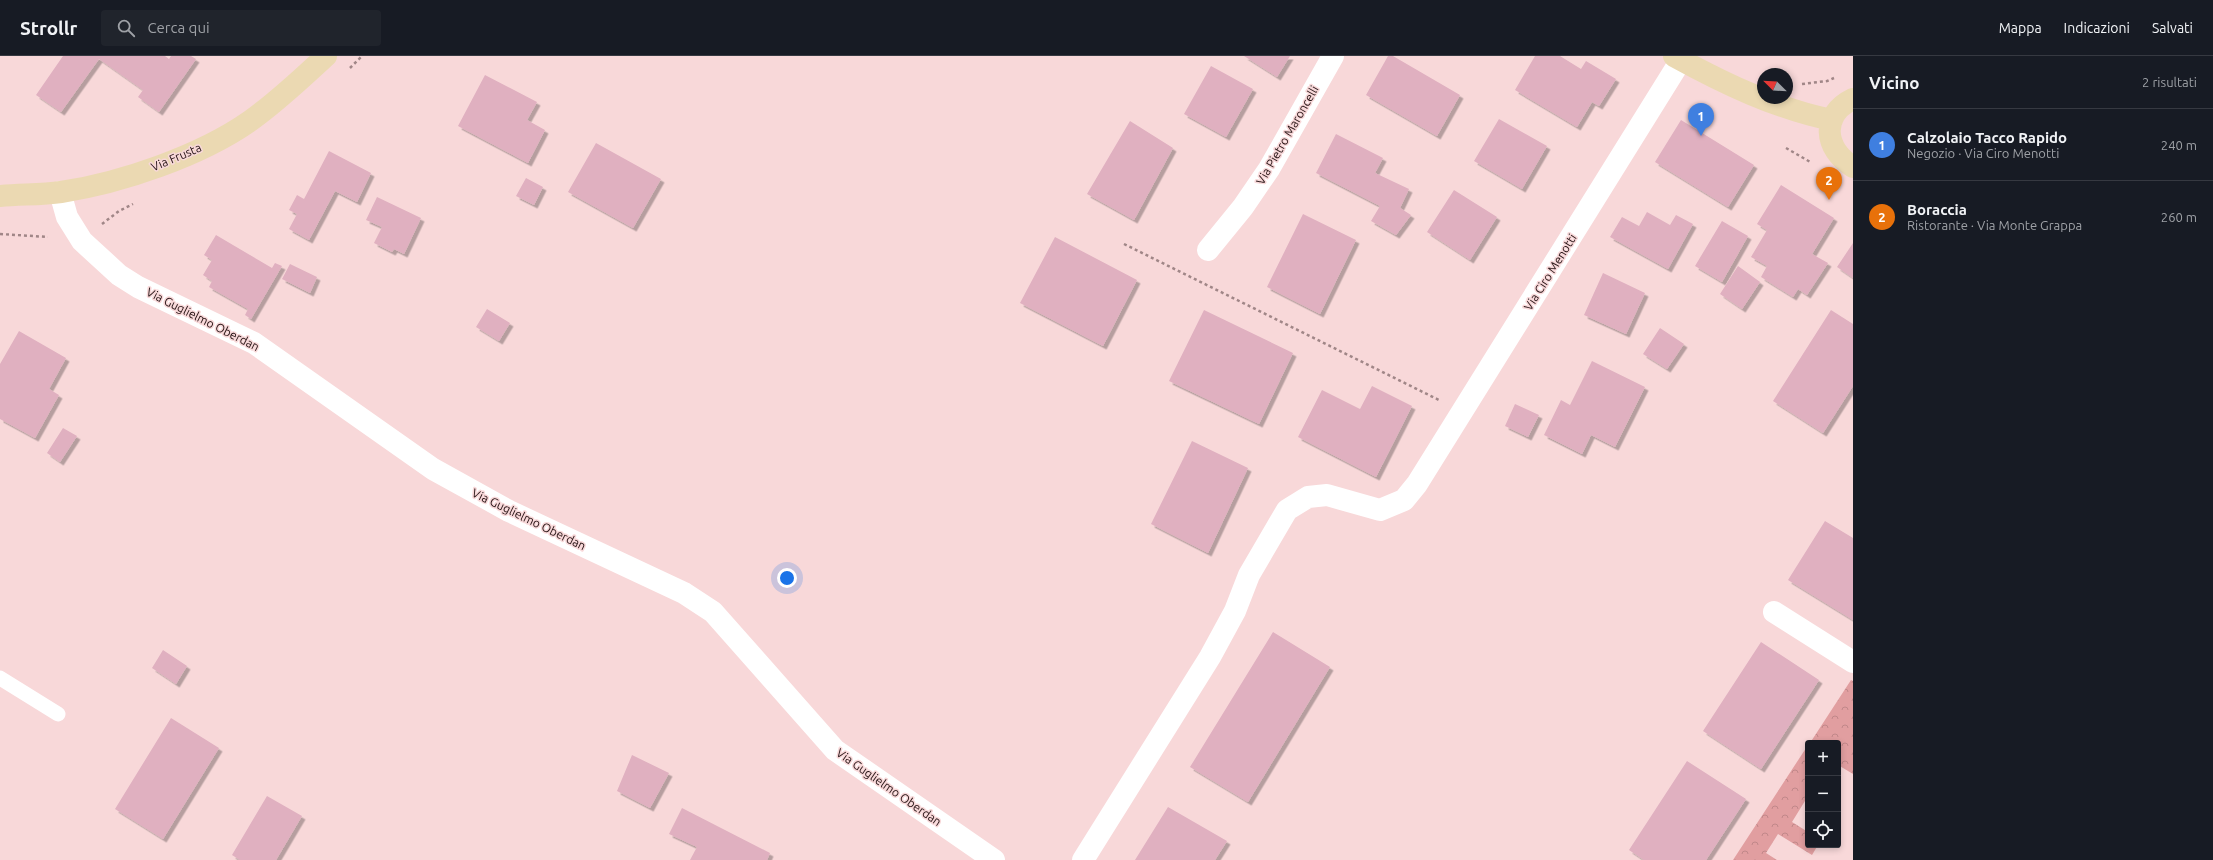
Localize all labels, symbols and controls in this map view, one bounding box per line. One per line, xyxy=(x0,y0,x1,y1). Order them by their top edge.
search box xyxy=(101,10,381,46)
text: Strollr xyxy=(20,17,77,39)
icon: search xyxy=(115,17,137,39)
text: Cerca qui xyxy=(147,19,210,36)
text: Mappa xyxy=(1999,20,2042,36)
text: Indicazioni xyxy=(2064,20,2130,36)
text: Salvati xyxy=(2152,20,2193,36)
north arrow xyxy=(1757,68,1793,104)
text: Vicino xyxy=(1869,73,1919,92)
text: 2 risultati xyxy=(2142,75,2197,89)
street label: Via Pietro Maroncelli xyxy=(1253,83,1321,187)
pin: 1 xyxy=(1688,103,1714,136)
text: Calzolaio Tacco Rapido xyxy=(1907,129,2067,146)
text: 1 xyxy=(1878,138,1886,152)
text: 240 m xyxy=(2161,138,2197,152)
street label: Via Frusta xyxy=(149,141,203,173)
text: Negozio · Via Ciro Menotti xyxy=(1907,146,2059,160)
pin: 2 xyxy=(1816,167,1842,200)
text: Boraccia xyxy=(1907,201,1967,218)
text: 2 xyxy=(1878,210,1886,224)
text: 260 m xyxy=(2161,210,2197,224)
text: Ristorante · Via Monte Grappa xyxy=(1907,218,2082,232)
street label: Via Ciro Menotti xyxy=(1521,231,1579,313)
street label: Via Guglielmo Oberdan xyxy=(144,285,262,353)
street label: Via Guglielmo Oberdan xyxy=(470,486,588,552)
your location xyxy=(777,568,797,588)
map controls xyxy=(1805,740,1841,848)
button: + xyxy=(1805,740,1841,776)
street label: Via Guglielmo Oberdan xyxy=(834,746,944,828)
button: − xyxy=(1805,776,1841,812)
button: locate xyxy=(1805,812,1841,848)

